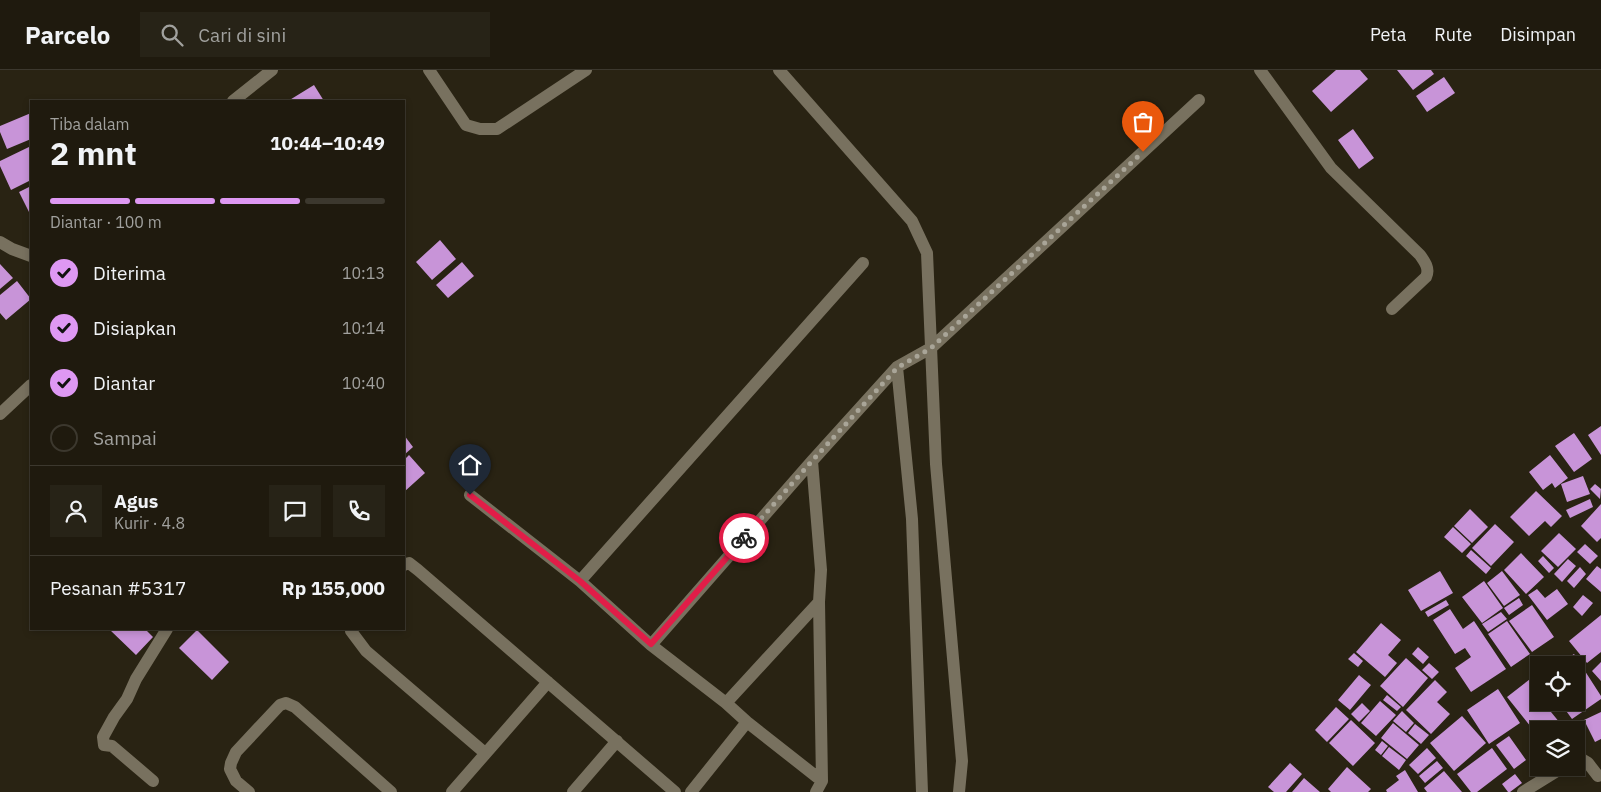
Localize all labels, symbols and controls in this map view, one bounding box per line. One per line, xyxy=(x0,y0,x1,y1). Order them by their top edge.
search box xyxy=(140,12,490,57)
text: Parcelo xyxy=(25,19,110,51)
icon: search xyxy=(158,21,186,49)
text: Cari di sini xyxy=(198,23,286,47)
text: Peta xyxy=(1370,23,1406,46)
text: Rute xyxy=(1434,23,1472,46)
text: Disimpan xyxy=(1500,23,1576,46)
pin xyxy=(1122,101,1164,152)
icon: bag xyxy=(1129,108,1157,136)
text: Tiba dalam xyxy=(50,114,129,134)
text: 10:44–10:49 xyxy=(270,131,385,155)
text: 2 mnt xyxy=(50,132,137,174)
text: Diantar · 100 m xyxy=(50,212,162,232)
icon: check xyxy=(50,259,78,287)
text: Diterima xyxy=(93,261,166,285)
text: 10:13 xyxy=(342,263,385,283)
icon: check xyxy=(50,314,78,342)
text: Disiapkan xyxy=(93,316,177,340)
text: 10:14 xyxy=(342,318,385,338)
icon: check xyxy=(50,369,78,397)
text: Diantar xyxy=(93,371,155,395)
text: 10:40 xyxy=(342,373,385,393)
text: Sampai xyxy=(93,426,157,450)
pin xyxy=(449,444,491,495)
icon: home xyxy=(456,451,484,479)
button: person xyxy=(50,485,102,537)
button: chat xyxy=(269,485,321,537)
button: phone xyxy=(333,485,385,537)
text: Agus xyxy=(114,489,158,513)
text: Kurir · 4.8 xyxy=(114,513,185,533)
courier xyxy=(719,513,769,563)
icon: bike xyxy=(730,524,758,552)
text: Pesanan #5317 xyxy=(50,576,186,600)
text: Rp 155,000 xyxy=(282,576,385,600)
map controls xyxy=(1530,656,1585,776)
button: locate xyxy=(1530,656,1585,711)
button: layers xyxy=(1530,721,1585,776)

